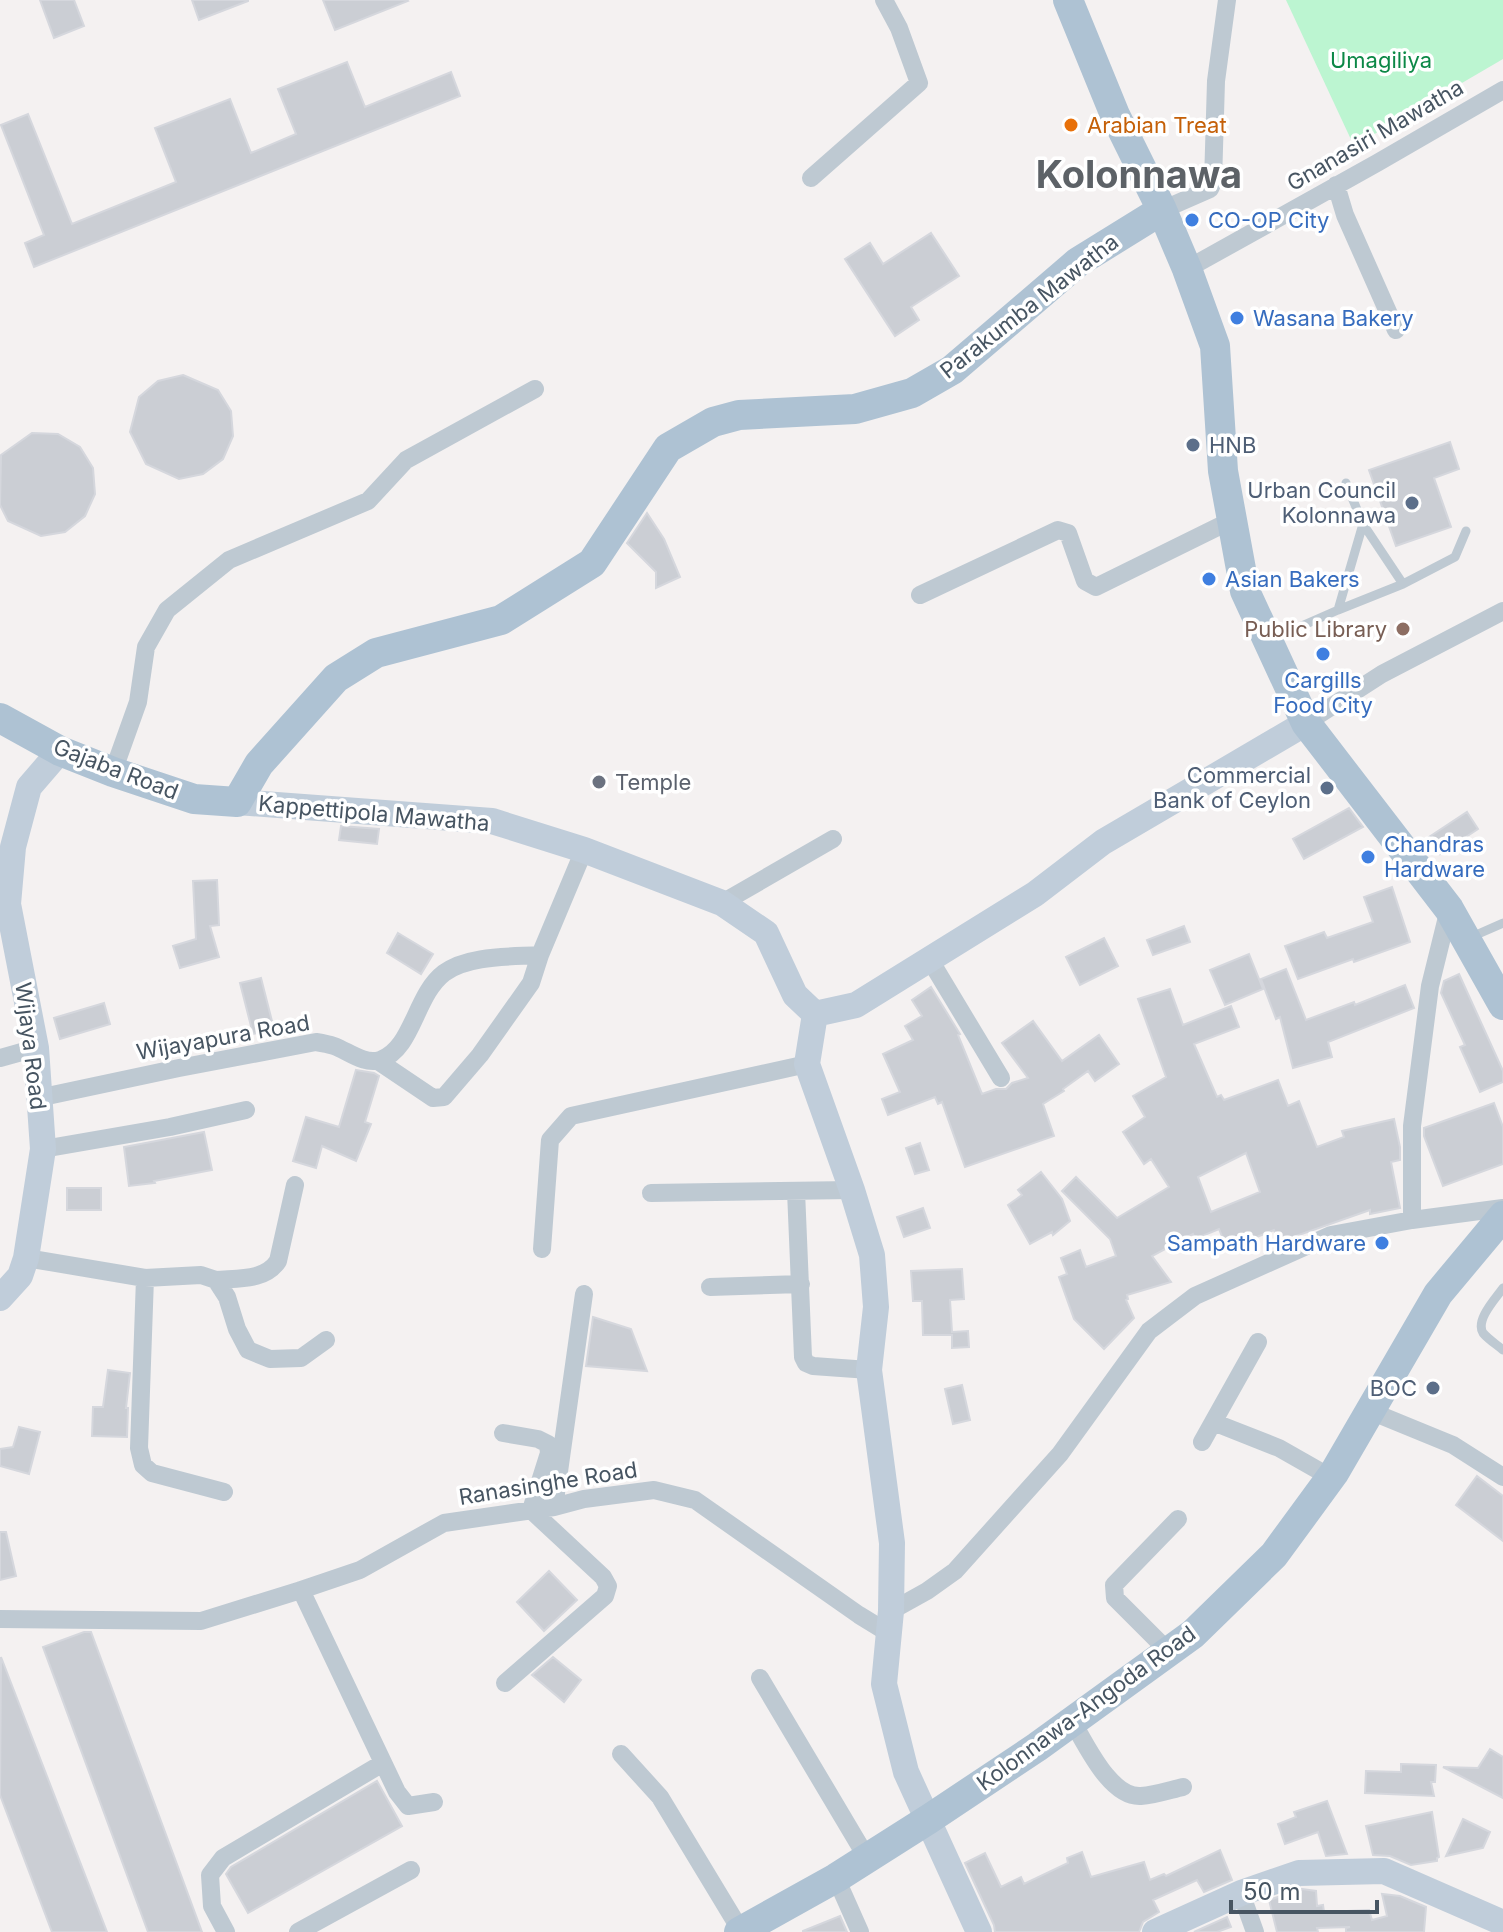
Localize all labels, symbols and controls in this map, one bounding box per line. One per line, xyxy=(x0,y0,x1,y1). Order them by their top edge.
park label: Umagiliya xyxy=(1330,47,1432,73)
street label: Gnanasiri Mawatha xyxy=(1282,74,1468,196)
place label: Arabian Treat xyxy=(1087,112,1227,138)
marker: Arabian Treat xyxy=(1062,116,1080,134)
district label: Kolonnawa xyxy=(1036,151,1242,197)
place label: CO-OP City xyxy=(1208,207,1329,233)
marker: CO-OP City xyxy=(1183,211,1201,229)
street label: Parakumba Mawatha xyxy=(935,228,1123,384)
place label: Wasana Bakery xyxy=(1253,305,1414,331)
marker: Wasana Bakery xyxy=(1228,309,1246,327)
place label: HNB xyxy=(1209,432,1256,458)
marker: HNB xyxy=(1184,436,1202,454)
place label: Urban Council Kolonnawa xyxy=(1247,477,1396,528)
marker: Urban Council Kolonnawa xyxy=(1403,494,1421,512)
place label: Asian Bakers xyxy=(1225,566,1360,592)
marker: Asian Bakers xyxy=(1200,570,1218,588)
place label: Public Library xyxy=(1244,616,1387,642)
marker: Public Library xyxy=(1394,620,1412,638)
marker: Cargills Food City xyxy=(1314,645,1332,663)
place label: Cargills Food City xyxy=(1273,667,1373,718)
street label: Gajaba Road xyxy=(50,733,182,805)
place label: Commercial Bank of Ceylon xyxy=(1153,762,1311,813)
place label: Temple xyxy=(615,769,691,795)
marker: Temple xyxy=(590,773,608,791)
marker: Commercial Bank of Ceylon xyxy=(1318,779,1336,797)
street label: Kappettipola Mawatha xyxy=(257,790,491,836)
place label: Chandras Hardware xyxy=(1384,831,1485,882)
marker: Chandras Hardware xyxy=(1359,848,1377,866)
street label: Wijaya Road xyxy=(10,981,52,1111)
street label: Wijayapura Road xyxy=(134,1009,312,1065)
place label: Sampath Hardware xyxy=(1167,1230,1366,1256)
marker: Sampath Hardware xyxy=(1373,1234,1391,1252)
place label: BOC xyxy=(1370,1375,1417,1401)
marker: BOC xyxy=(1424,1379,1442,1397)
street label: Ranasinghe Road xyxy=(457,1456,639,1510)
street label: Kolonnawa-Angoda Road xyxy=(972,1620,1200,1796)
scale bar xyxy=(1231,1864,1377,1914)
text: 50 m xyxy=(1243,1877,1301,1906)

